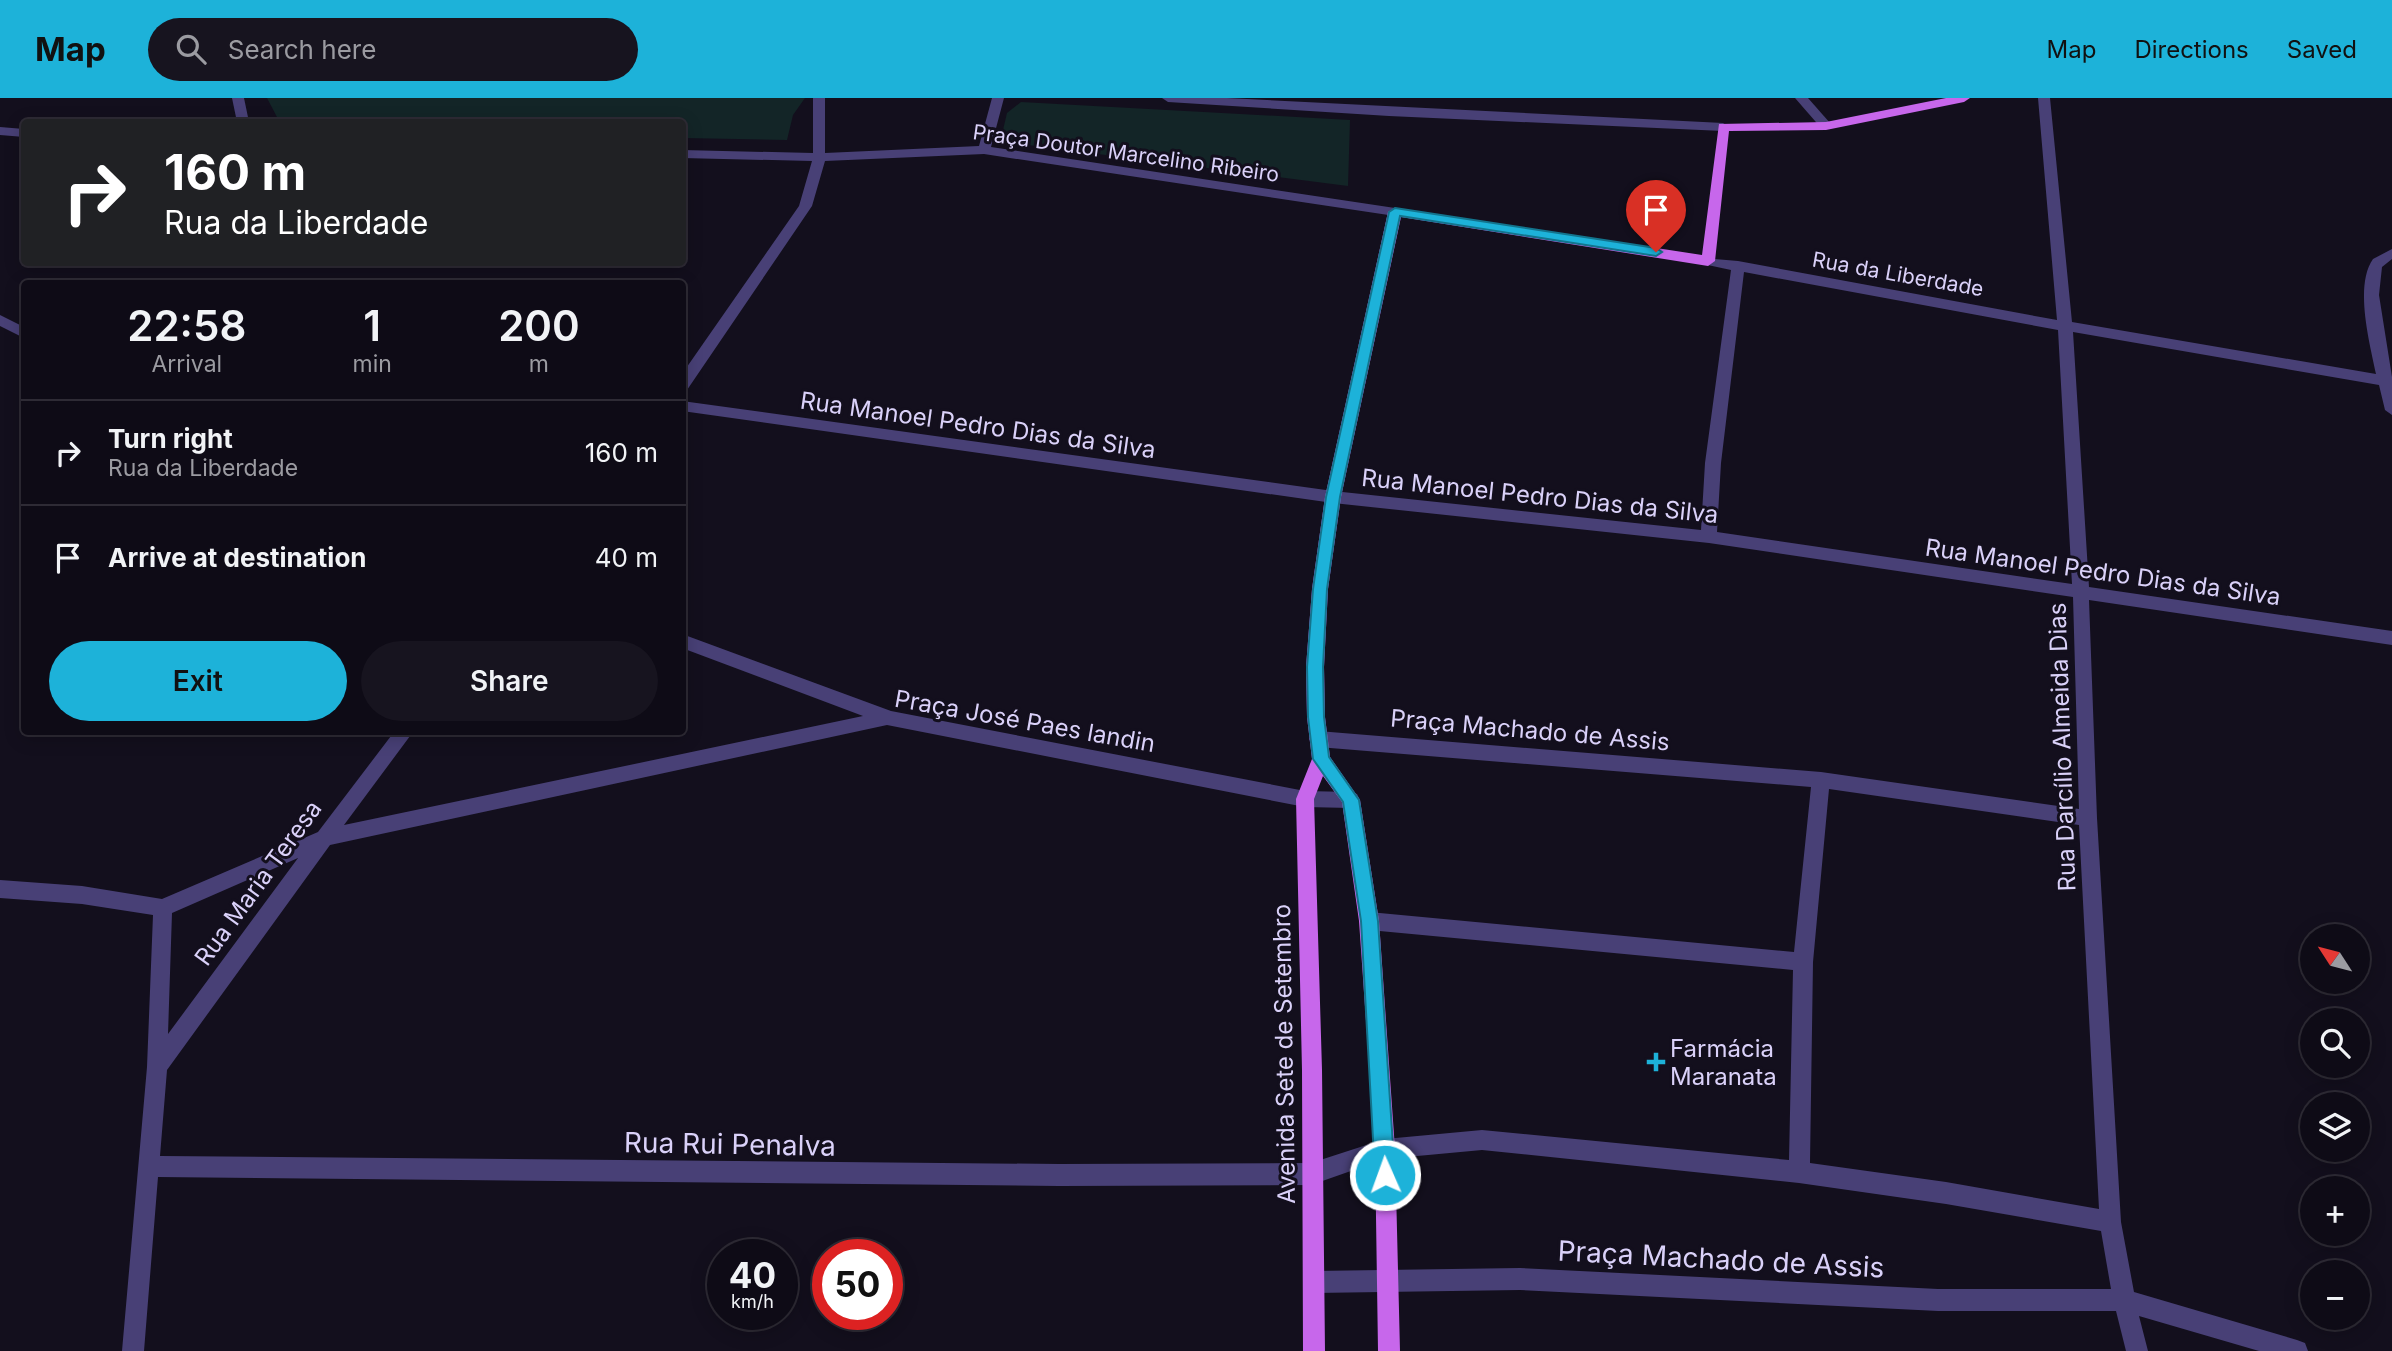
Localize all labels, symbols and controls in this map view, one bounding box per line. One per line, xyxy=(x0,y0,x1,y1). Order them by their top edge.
search box xyxy=(148,18,638,81)
text: Map xyxy=(35,29,106,69)
icon: search xyxy=(172,30,210,68)
text: Search here xyxy=(228,34,376,65)
text: Map xyxy=(2047,35,2096,64)
text: Directions xyxy=(2134,35,2249,64)
text: Saved xyxy=(2287,35,2357,64)
street label: Praça Doutor Marcelino Ribeiro xyxy=(971,119,1281,187)
text: 160 m xyxy=(164,143,306,202)
icon: right xyxy=(49,147,140,238)
pin xyxy=(1626,180,1686,252)
icon: arrive xyxy=(1637,191,1675,229)
text: Rua da Liberdade xyxy=(164,203,428,242)
street label: Rua da Liberdade xyxy=(1810,247,1986,301)
text: 22:58 xyxy=(127,300,246,351)
text: 1 xyxy=(363,300,381,351)
text: 200 xyxy=(498,300,580,351)
text: Arrival xyxy=(151,350,222,378)
text: min xyxy=(353,350,392,378)
text: m xyxy=(529,350,549,378)
street label: Rua Manoel Pedro Dias da Silva xyxy=(798,386,1158,464)
text: Turn right xyxy=(108,423,233,454)
icon: right xyxy=(49,434,87,472)
text: 160 m xyxy=(585,437,658,468)
text: Rua da Liberdade xyxy=(108,454,298,482)
street label: Rua Manoel Pedro Dias da Silva xyxy=(1360,463,1720,529)
street label: Rua Manoel Pedro Dias da Silva xyxy=(1923,533,2283,611)
icon: arrive xyxy=(49,539,87,577)
text: Arrive at destination xyxy=(108,542,367,573)
text: 40 m xyxy=(595,542,658,573)
street label: Rua Darcílio Almeida Dias xyxy=(2042,602,2082,892)
button: Exit xyxy=(49,641,347,721)
button: Share xyxy=(361,641,658,721)
street label: Praça José Paes landin xyxy=(893,684,1157,758)
street label: Praça Machado de Assis xyxy=(1389,703,1671,757)
street label: Rua Maria Teresa xyxy=(188,795,328,971)
street label: Avenida Sete de Setembro xyxy=(1267,904,1301,1204)
north arrow xyxy=(2300,924,2370,994)
map controls xyxy=(2300,924,2370,1330)
button: search xyxy=(2300,1008,2370,1078)
place label: Farmácia Maranata xyxy=(1670,1034,1777,1091)
marker: Farmácia Maranata xyxy=(1648,1054,1664,1070)
button: layers xyxy=(2300,1092,2370,1162)
street label: Rua Rui Penalva xyxy=(624,1125,836,1163)
position arrow xyxy=(1348,1138,1422,1212)
button: + xyxy=(2300,1176,2370,1246)
street label: Praça Machado de Assis xyxy=(1557,1233,1885,1285)
speed limit sign: 50 xyxy=(812,1239,903,1330)
text: 40 xyxy=(729,1254,776,1296)
button: − xyxy=(2300,1260,2370,1330)
text: km/h xyxy=(731,1291,774,1312)

